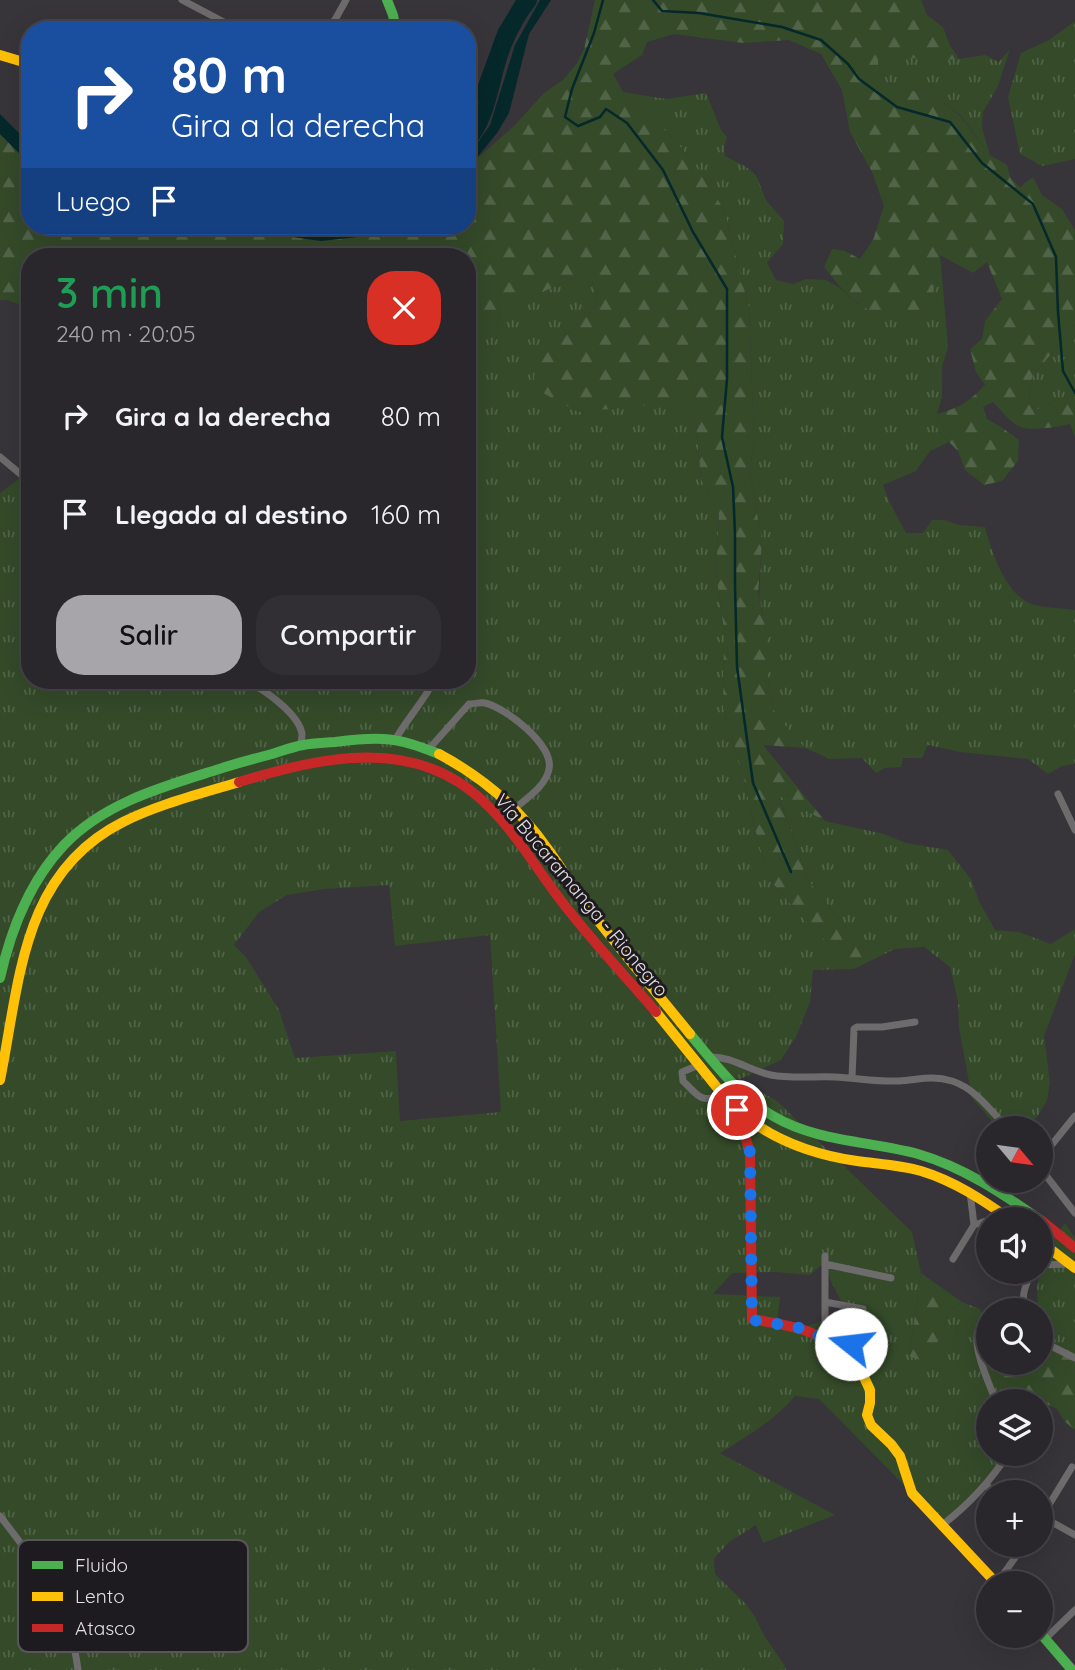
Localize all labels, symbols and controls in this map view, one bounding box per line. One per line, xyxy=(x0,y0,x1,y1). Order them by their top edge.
text: 80 m xyxy=(171,44,287,105)
icon: right xyxy=(56,49,147,140)
text: Gira a la derecha xyxy=(171,105,425,145)
icon: arrive xyxy=(145,182,183,220)
text: Luego xyxy=(56,185,131,218)
text: 3 min xyxy=(56,266,163,319)
button: close xyxy=(367,271,441,345)
text: 240 m · 20:05 xyxy=(56,319,195,348)
icon: right xyxy=(56,397,94,435)
text: Gira a la derecha xyxy=(115,400,331,433)
text: 80 m xyxy=(381,400,441,433)
icon: arrive xyxy=(56,495,94,533)
text: Llegada al destino xyxy=(115,498,348,531)
text: 160 m xyxy=(371,498,441,531)
button: Salir xyxy=(56,595,242,675)
button: Compartir xyxy=(256,595,441,675)
street label: Vía Bucaramanga - Rionegro xyxy=(490,789,674,1001)
pin xyxy=(707,1080,767,1140)
icon: arrive xyxy=(718,1091,756,1129)
north arrow xyxy=(976,1116,1054,1194)
map controls xyxy=(976,1116,1053,1648)
button: sound xyxy=(976,1207,1053,1284)
button: search xyxy=(976,1298,1053,1375)
position arrow xyxy=(814,1307,888,1381)
button: layers xyxy=(976,1389,1053,1466)
button: + xyxy=(976,1480,1053,1557)
legend xyxy=(18,1540,248,1652)
text: Fluido xyxy=(75,1553,128,1577)
button: − xyxy=(976,1571,1053,1648)
text: Lento xyxy=(75,1584,125,1608)
text: Atasco xyxy=(75,1616,135,1640)

